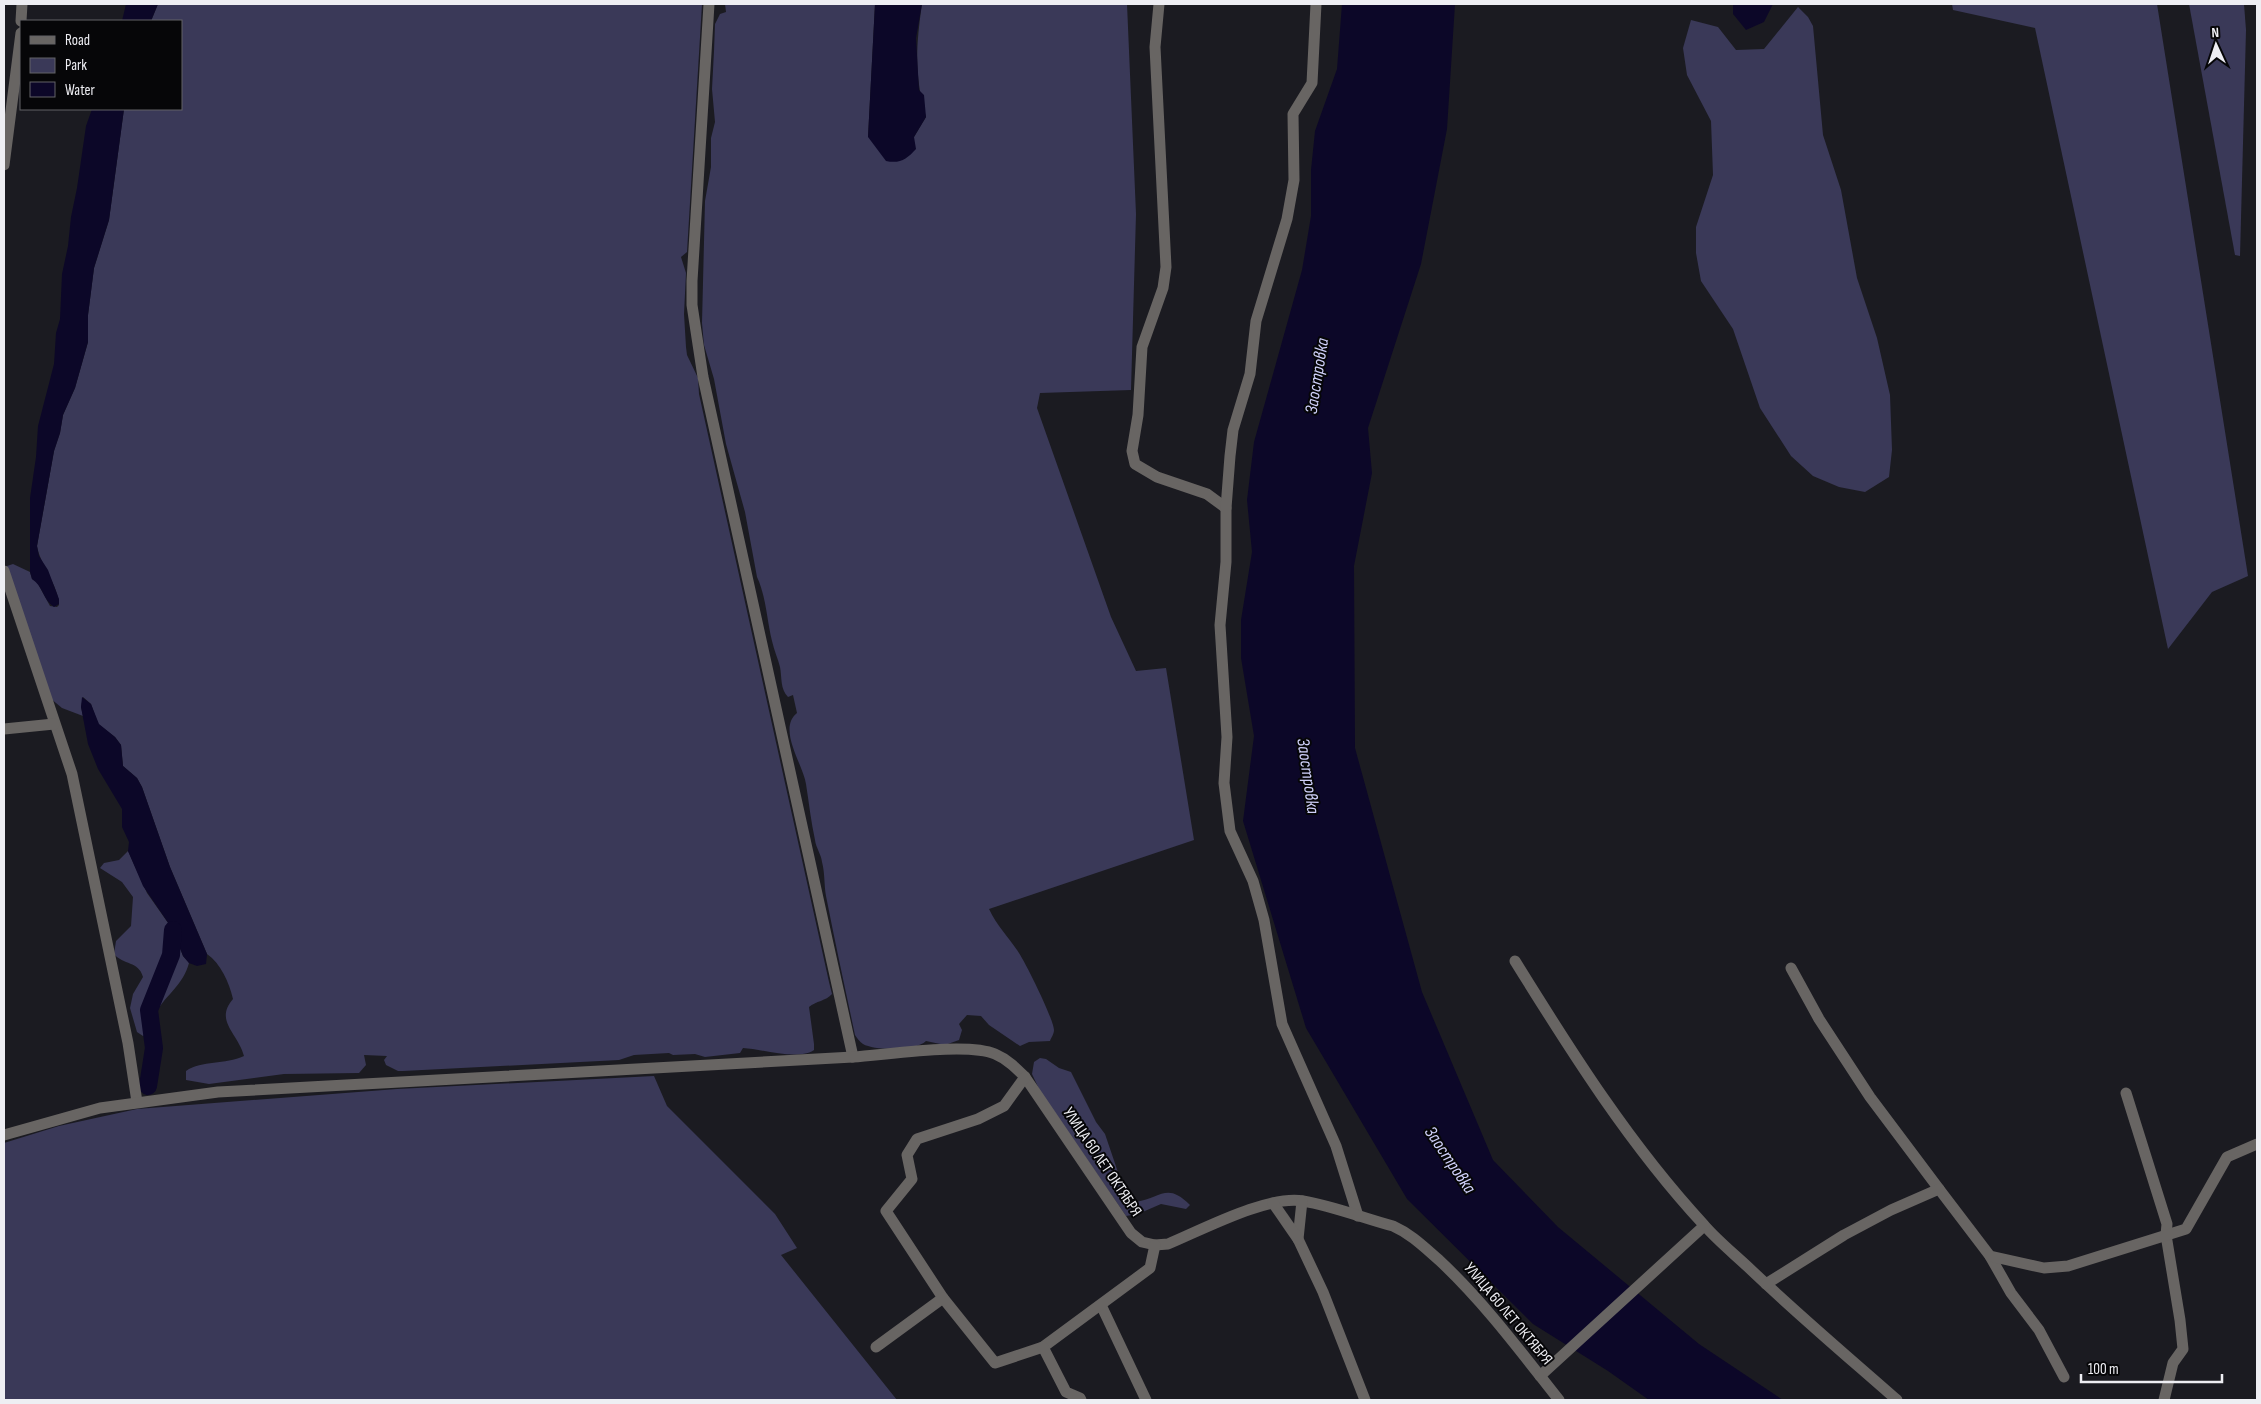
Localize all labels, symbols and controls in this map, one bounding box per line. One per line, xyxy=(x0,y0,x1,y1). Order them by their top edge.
legend xyxy=(20,20,182,110)
north arrow xyxy=(2191,20,2241,70)
text: N xyxy=(2211,24,2220,41)
text: Road xyxy=(65,31,90,50)
text: Park xyxy=(65,56,87,75)
text: Water xyxy=(65,81,96,100)
water label: Заостровка xyxy=(1301,336,1333,415)
water label: Заостровка xyxy=(1292,737,1324,816)
street label: УЛИЦА 60 ЛЕТ ОКТЯБРЯ xyxy=(1058,1104,1146,1220)
water label: Заостровка xyxy=(1420,1122,1480,1198)
street label: УЛИЦА 60 ЛЕТ ОКТЯБРЯ xyxy=(1460,1259,1556,1369)
scale bar xyxy=(2081,1352,2222,1384)
text: 100 m xyxy=(2088,1360,2119,1379)

